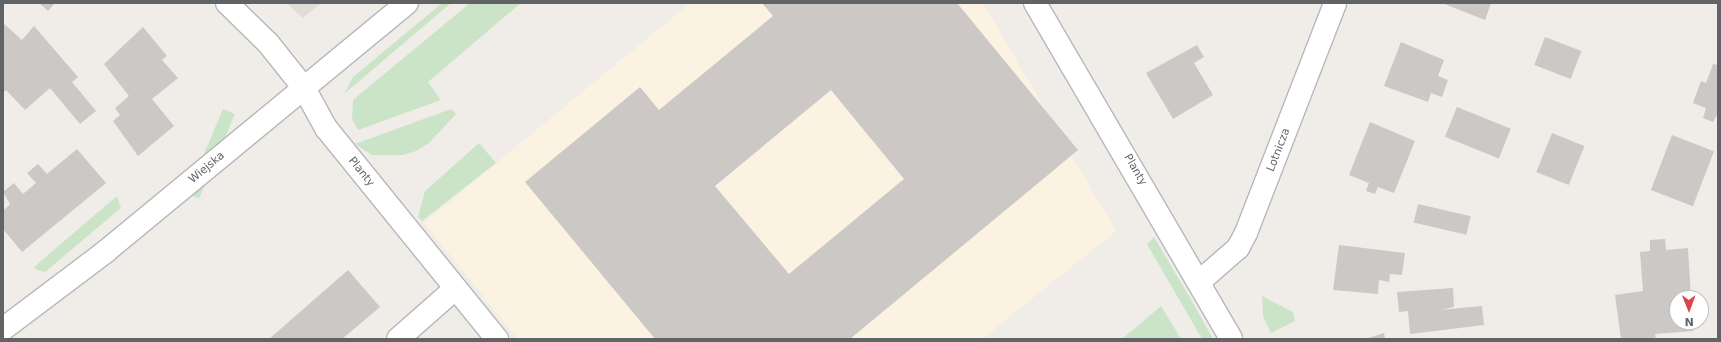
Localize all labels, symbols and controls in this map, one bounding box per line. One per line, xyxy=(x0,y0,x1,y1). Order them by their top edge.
street label: Lotnicza xyxy=(1265,126,1293,174)
street label: Wiejska xyxy=(187,149,227,187)
street label: Planty xyxy=(1121,152,1149,188)
street label: Planty xyxy=(345,155,377,189)
north arrow xyxy=(1669,290,1709,330)
text: N xyxy=(1684,315,1694,328)

